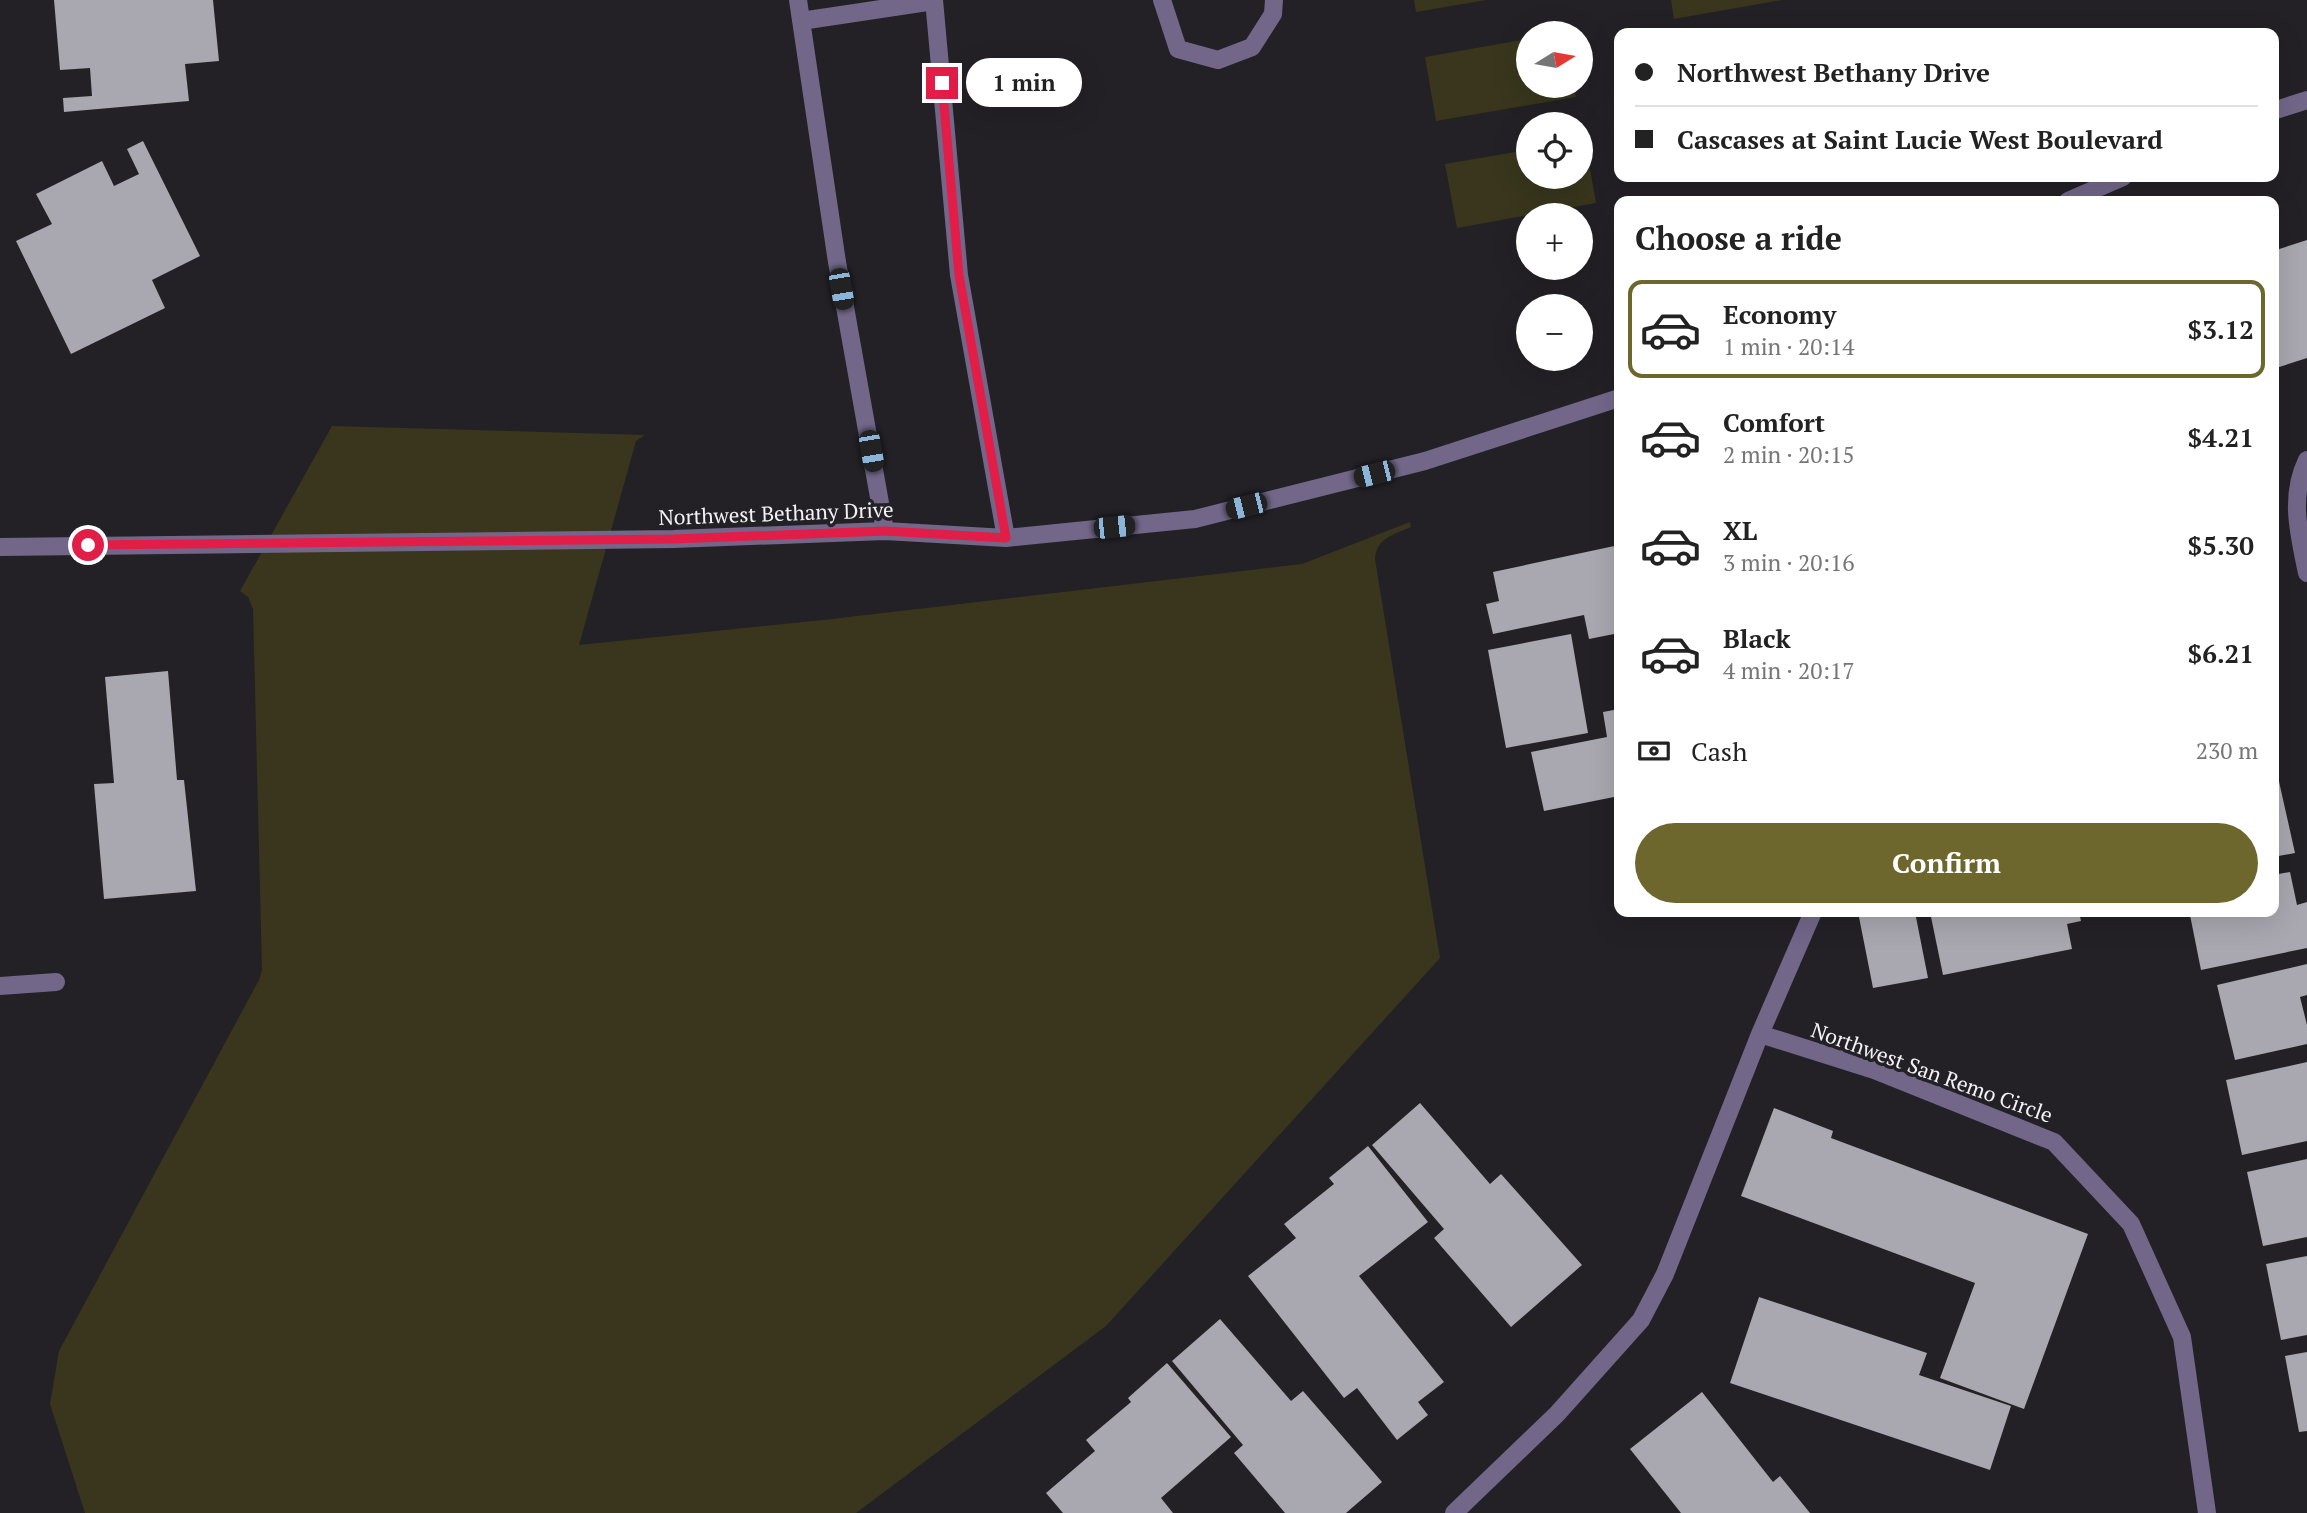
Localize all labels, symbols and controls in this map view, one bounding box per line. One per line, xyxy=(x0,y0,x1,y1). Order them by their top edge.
north arrow xyxy=(1516,21,1592,98)
map controls xyxy=(1516,21,1593,371)
text: Northwest Bethany Drive xyxy=(1677,55,1990,89)
callout: 1 min xyxy=(967,58,1082,108)
route end xyxy=(926,67,958,99)
text: 1 min xyxy=(993,67,1055,98)
button: locate xyxy=(1516,112,1593,189)
text: Cascases at Saint Lucie West Boulevard xyxy=(1677,122,2163,156)
button: + xyxy=(1516,203,1593,280)
text: Choose a ride xyxy=(1635,217,1842,259)
car xyxy=(828,266,855,312)
button: − xyxy=(1516,294,1593,371)
text: Economy xyxy=(1723,297,1836,331)
icon: car xyxy=(1639,298,1702,361)
text: $3.12 xyxy=(2188,312,2254,346)
text: 1 min · 20:14 xyxy=(1723,331,1855,362)
text: Comfort xyxy=(1723,405,1825,439)
icon: car xyxy=(1639,406,1702,469)
text: $4.21 xyxy=(2188,420,2254,454)
car xyxy=(858,428,885,474)
text: 2 min · 20:15 xyxy=(1723,439,1855,470)
car xyxy=(1352,459,1397,489)
car xyxy=(1224,491,1269,521)
street label: Northwest Bethany Drive xyxy=(658,495,894,531)
text: XL xyxy=(1723,513,1757,547)
car xyxy=(1093,514,1136,540)
icon: car xyxy=(1639,514,1702,577)
text: $5.30 xyxy=(2188,528,2254,562)
route start xyxy=(72,529,104,561)
text: 3 min · 20:16 xyxy=(1723,547,1855,578)
text: Black xyxy=(1723,621,1791,655)
icon: car xyxy=(1639,622,1702,685)
text: $6.21 xyxy=(2188,636,2254,670)
text: 4 min · 20:17 xyxy=(1723,655,1855,686)
icon: cash xyxy=(1635,732,1673,770)
text: Cash xyxy=(1691,734,1747,768)
text: 230 m xyxy=(2196,735,2258,766)
button: Confirm xyxy=(1635,823,2258,903)
street label: Northwest San Remo Circle xyxy=(1807,1015,2057,1129)

